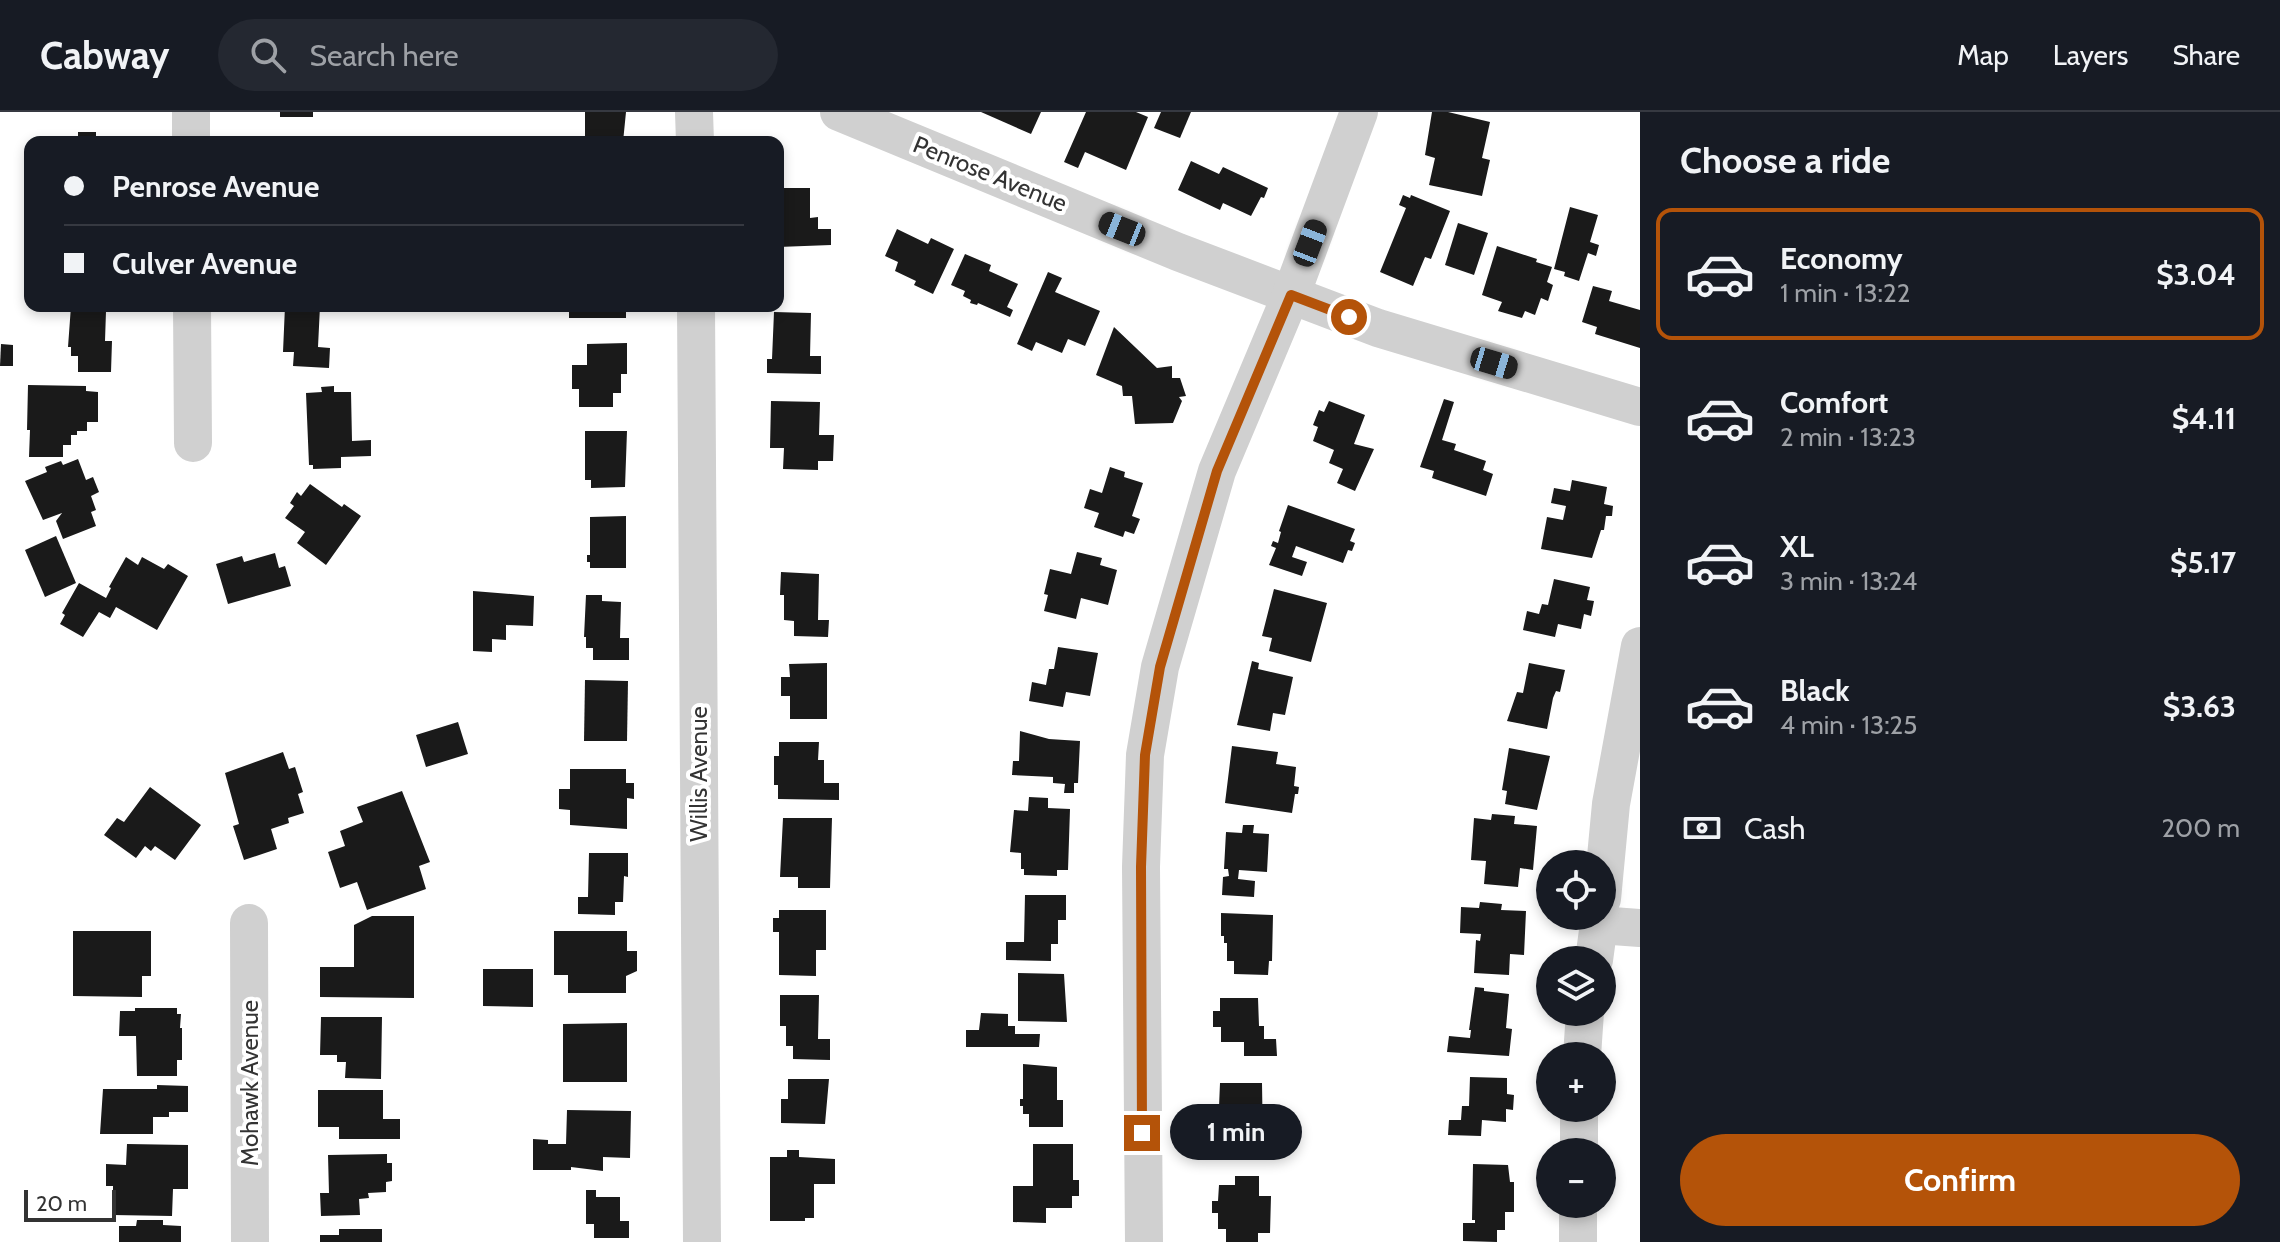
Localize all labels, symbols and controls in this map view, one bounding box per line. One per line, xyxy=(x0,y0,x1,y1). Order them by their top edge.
search box xyxy=(218,19,778,91)
text: Cabway xyxy=(40,32,170,79)
icon: search xyxy=(246,33,290,77)
text: Search here xyxy=(310,37,459,74)
text: Map xyxy=(1957,38,2009,72)
text: Layers xyxy=(2053,38,2128,72)
text: Share xyxy=(2172,38,2240,72)
street label: Penrose Avenue xyxy=(909,130,1071,218)
text: Choose a ride xyxy=(1680,138,1890,182)
text: Penrose Avenue xyxy=(112,168,319,205)
car xyxy=(1095,209,1149,249)
car xyxy=(1290,216,1330,270)
icon: car xyxy=(1684,238,1756,310)
text: Economy xyxy=(1780,240,1903,277)
text: Culver Avenue xyxy=(112,245,297,282)
text: $3.04 xyxy=(2156,256,2236,293)
text: 1 min · 13:22 xyxy=(1780,277,1910,309)
route start xyxy=(1331,299,1367,335)
car xyxy=(1468,345,1520,381)
icon: car xyxy=(1684,382,1756,454)
text: Comfort xyxy=(1780,384,1888,421)
text: $4.11 xyxy=(2172,400,2236,437)
text: 2 min · 13:23 xyxy=(1780,421,1916,453)
icon: car xyxy=(1684,526,1756,598)
text: XL xyxy=(1780,528,1814,565)
text: $5.17 xyxy=(2170,544,2236,581)
text: 3 min · 13:24 xyxy=(1780,565,1917,597)
icon: car xyxy=(1684,670,1756,742)
text: Black xyxy=(1780,672,1850,709)
text: $3.63 xyxy=(2163,688,2236,725)
street label: Willis Avenue xyxy=(684,706,713,842)
text: 4 min · 13:25 xyxy=(1780,709,1917,741)
icon: cash xyxy=(1680,806,1724,850)
text: Cash xyxy=(1744,810,1806,847)
text: 200 m xyxy=(2161,812,2240,844)
map controls xyxy=(1536,850,1616,1218)
button: locate xyxy=(1536,850,1616,930)
button: layers xyxy=(1536,946,1616,1026)
street label: Mohawk Avenue xyxy=(235,1000,264,1166)
button: + xyxy=(1536,1042,1616,1122)
callout: 1 min xyxy=(1170,1105,1302,1161)
route end xyxy=(1124,1115,1160,1151)
text: 1 min xyxy=(1207,1116,1265,1148)
button: Confirm xyxy=(1680,1134,2240,1226)
button: − xyxy=(1536,1138,1616,1218)
scale bar xyxy=(24,1186,116,1222)
text: 20 m xyxy=(36,1190,87,1217)

